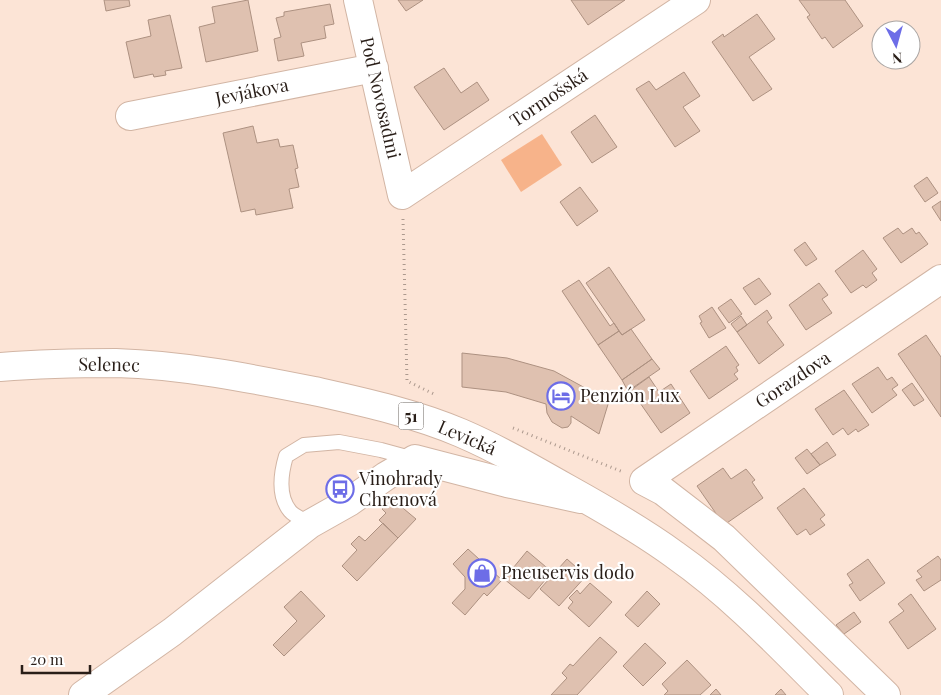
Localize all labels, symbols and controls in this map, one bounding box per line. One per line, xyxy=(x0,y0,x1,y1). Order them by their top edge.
north arrow xyxy=(871,20,921,70)
street label: Pod Novosadmi xyxy=(355,34,407,161)
text: N xyxy=(891,48,903,68)
street label: Tormošská xyxy=(505,62,592,132)
street label: Jevjákova xyxy=(212,72,290,110)
street label: Gorazdova xyxy=(750,345,835,413)
street label: Selenec xyxy=(78,351,140,377)
hotel icon: Penzión Lux xyxy=(546,381,576,411)
place label: Penzión Lux xyxy=(580,383,680,407)
road number: 51 xyxy=(398,402,424,430)
street label: Levická xyxy=(435,414,500,460)
place label: Vinohrady Chrenová xyxy=(358,466,443,511)
bus stop icon: Vinohrady Chrenová xyxy=(325,474,355,504)
shop icon: Pneuservis dodo xyxy=(467,558,497,588)
place label: Pneuservis dodo xyxy=(501,560,634,584)
scale bar xyxy=(22,642,90,674)
text: 20 m xyxy=(30,649,64,669)

